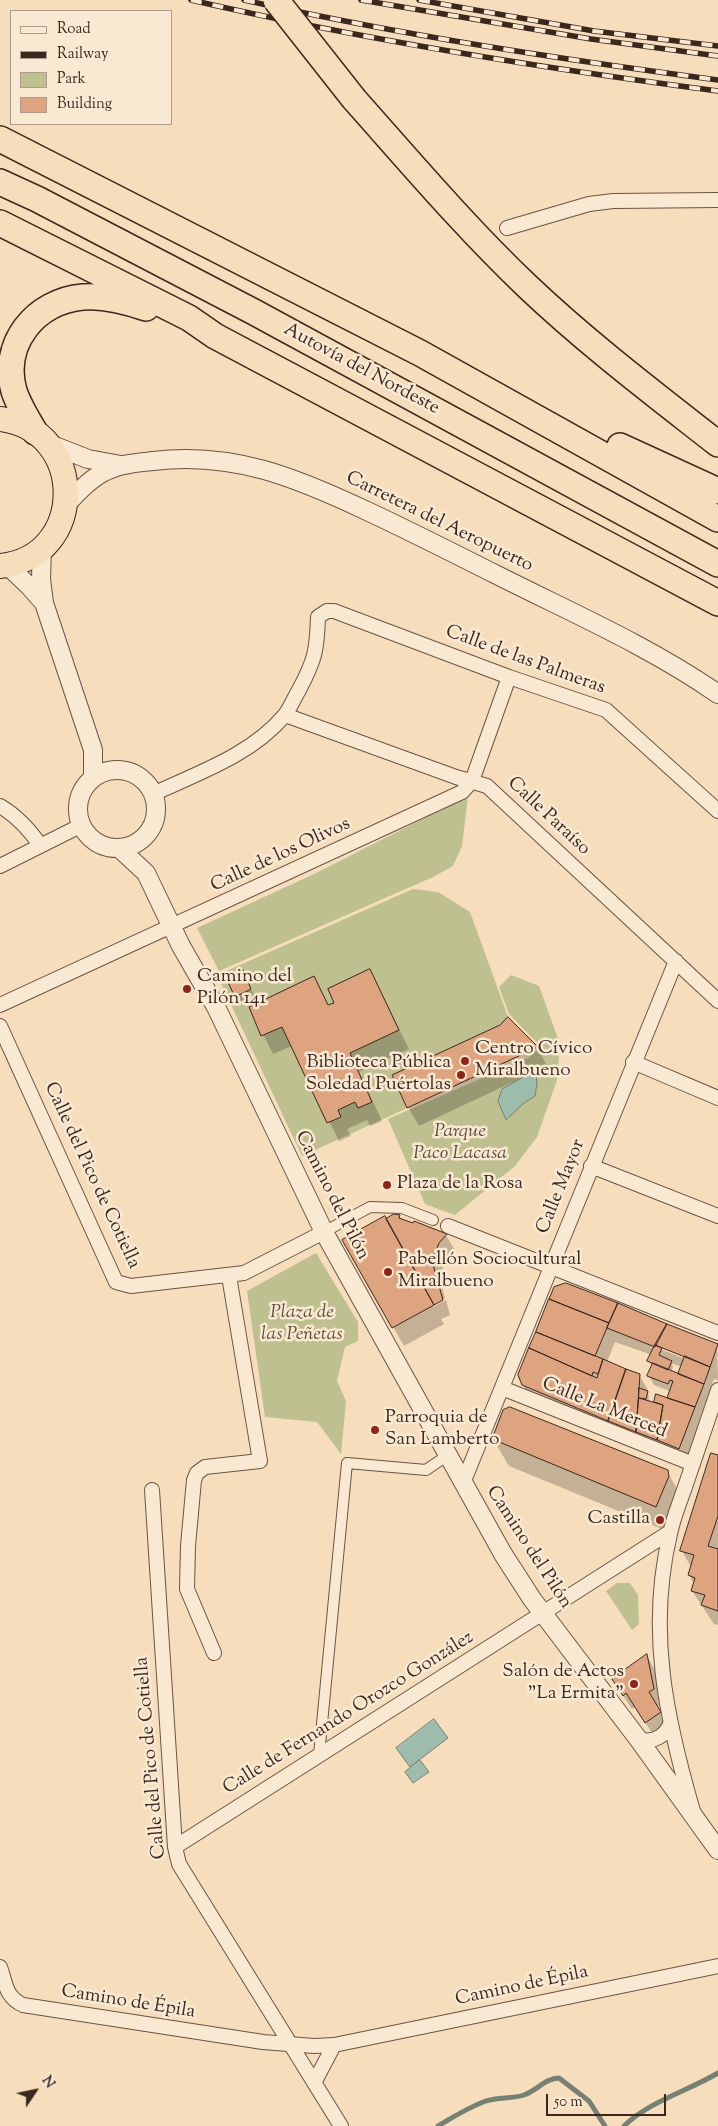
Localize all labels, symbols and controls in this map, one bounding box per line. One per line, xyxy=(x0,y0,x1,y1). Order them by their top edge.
legend xyxy=(10,10,172,125)
text: Road xyxy=(57,19,91,40)
text: Railway xyxy=(57,44,108,65)
text: Park xyxy=(57,69,86,90)
text: Building xyxy=(57,94,112,115)
street label: Autovía del Nordeste xyxy=(279,319,443,421)
street label: Carretera del Aeropuerto xyxy=(342,468,536,578)
street label: Calle de las Palmeras xyxy=(442,621,608,701)
street label: Calle Paraíso xyxy=(502,773,594,861)
street label: Calle de los Olivos xyxy=(207,814,355,898)
place label: Camino del Pilón 141 xyxy=(197,967,292,1011)
marker: Camino del Pilón 141 xyxy=(181,983,193,995)
place label: Centro Cívico Miralbueno xyxy=(475,1039,592,1083)
place label: Biblioteca Pública Soledad Puértolas xyxy=(306,1053,451,1097)
marker: Centro Cívico Miralbueno xyxy=(459,1055,471,1067)
marker: Biblioteca Pública Soledad Puértolas xyxy=(455,1069,467,1081)
street label: Calle del Pico de Cotiella xyxy=(38,1079,144,1273)
park label: Parque Paco Lacasa xyxy=(413,1122,507,1166)
street label: Camino del Pilón xyxy=(289,1128,373,1264)
street label: Calle Mayor xyxy=(533,1137,591,1237)
place label: Plaza de la Rosa xyxy=(397,1174,523,1196)
marker: Plaza de la Rosa xyxy=(381,1179,393,1191)
place label: Pabellón Sociocultural Miralbueno xyxy=(398,1250,582,1294)
marker: Pabellón Sociocultural Miralbueno xyxy=(382,1266,394,1278)
park label: Plaza de las Peñetas xyxy=(261,1303,343,1347)
street label: Calle La Merced xyxy=(538,1374,670,1444)
place label: Parroquia de San Lamberto xyxy=(385,1408,499,1452)
marker: Parroquia de San Lamberto xyxy=(369,1424,381,1436)
street label: Camino del Pilón xyxy=(480,1482,576,1614)
place label: Castilla xyxy=(587,1509,650,1531)
marker: Castilla xyxy=(654,1514,666,1526)
street label: Calle de Fernando Orozco González xyxy=(220,1627,478,1801)
street label: Calle del Pico de Cotiella xyxy=(132,1656,172,1860)
place label: Salón de Actos "La Ermita" xyxy=(502,1662,624,1706)
marker: Salón de Actos "La Ermita" xyxy=(628,1678,640,1690)
street label: Camino de Épila xyxy=(453,1962,591,2012)
street label: Camino de Épila xyxy=(59,1981,197,2025)
north arrow xyxy=(10,2066,60,2116)
text: N xyxy=(36,2072,59,2093)
scale bar xyxy=(548,2084,668,2116)
text: 50 m xyxy=(554,2092,583,2113)

